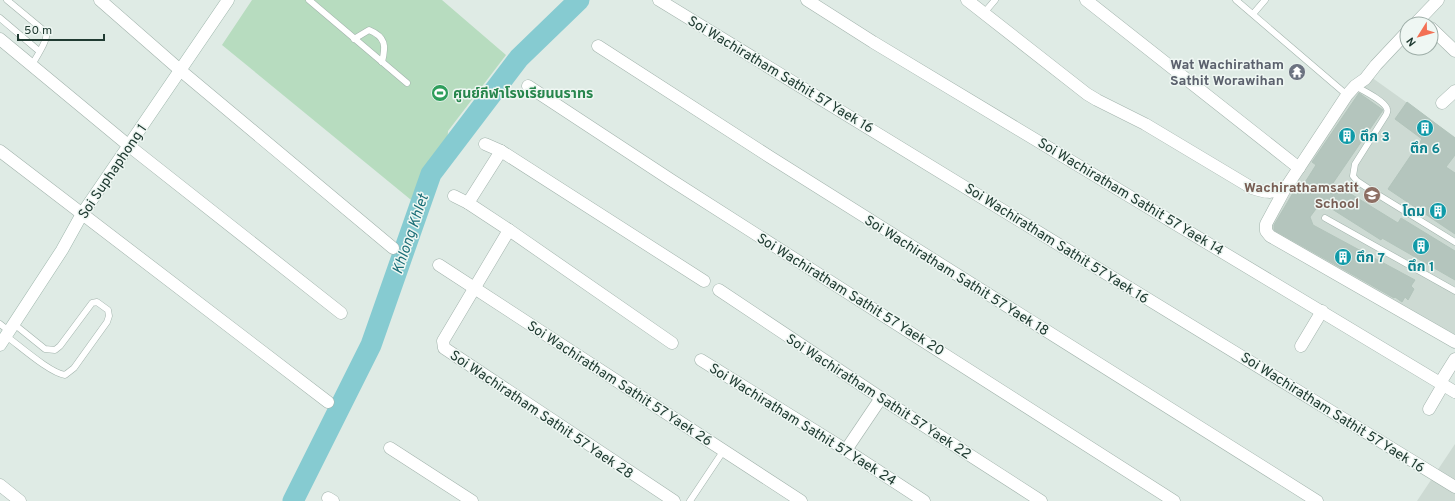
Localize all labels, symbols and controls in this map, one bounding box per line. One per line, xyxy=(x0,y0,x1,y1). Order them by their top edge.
street label: Soi Wachiratham Sathit 57 Yaek 16 xyxy=(684,13,876,138)
scale bar xyxy=(18,16,104,42)
north arrow xyxy=(1399,16,1439,56)
text: 50 m xyxy=(24,23,52,39)
text: N xyxy=(1404,34,1420,49)
place label: Wat Wachiratham Sathit Worawihan xyxy=(1170,57,1284,90)
temple icon: Wat Wachiratham Sathit Worawihan xyxy=(1287,62,1307,82)
sports icon: ศูนย์กีฬาโรงเรียนนราทร xyxy=(430,83,450,103)
place label: ศูนย์กีฬาโรงเรียนนราทร xyxy=(453,86,593,103)
building icon: ตึก 6 xyxy=(1415,118,1435,138)
street label: Soi Suphaphong 1 xyxy=(75,121,151,223)
building icon: ตึก 3 xyxy=(1337,126,1357,146)
place label: ตึก 3 xyxy=(1360,129,1390,146)
street label: Soi Wachiratham Sathit 57 Yaek 14 xyxy=(1034,135,1226,260)
place label: ตึก 6 xyxy=(1410,141,1440,158)
street label: Soi Wachiratham Sathit 57 Yaek 16 xyxy=(961,180,1151,308)
place label: Wachirathamsatit School xyxy=(1244,180,1359,213)
school or university icon: Wachirathamsatit School xyxy=(1362,185,1382,205)
water label: Khlong Khlet xyxy=(389,191,434,277)
building icon: โดม xyxy=(1428,201,1448,221)
place label: โดม xyxy=(1402,204,1425,221)
street label: Soi Wachiratham Sathit 57 Yaek 18 xyxy=(861,212,1052,340)
street label: Soi Wachiratham Sathit 57 Yaek 20 xyxy=(753,230,947,360)
building icon: ตึก 1 xyxy=(1411,236,1431,256)
building icon: ตึก 7 xyxy=(1333,247,1353,267)
place label: ตึก 7 xyxy=(1356,250,1385,267)
place label: ตึก 1 xyxy=(1408,259,1435,276)
street label: Soi Wachiratham Sathit 57 Yaek 26 xyxy=(523,318,715,451)
street label: Soi Wachiratham Sathit 57 Yaek 22 xyxy=(782,331,974,464)
street label: Soi Wachiratham Sathit 57 Yaek 28 xyxy=(446,347,636,483)
street label: Soi Wachiratham Sathit 57 Yaek 16 xyxy=(1237,349,1427,477)
street label: Soi Wachiratham Sathit 57 Yaek 24 xyxy=(705,360,899,490)

